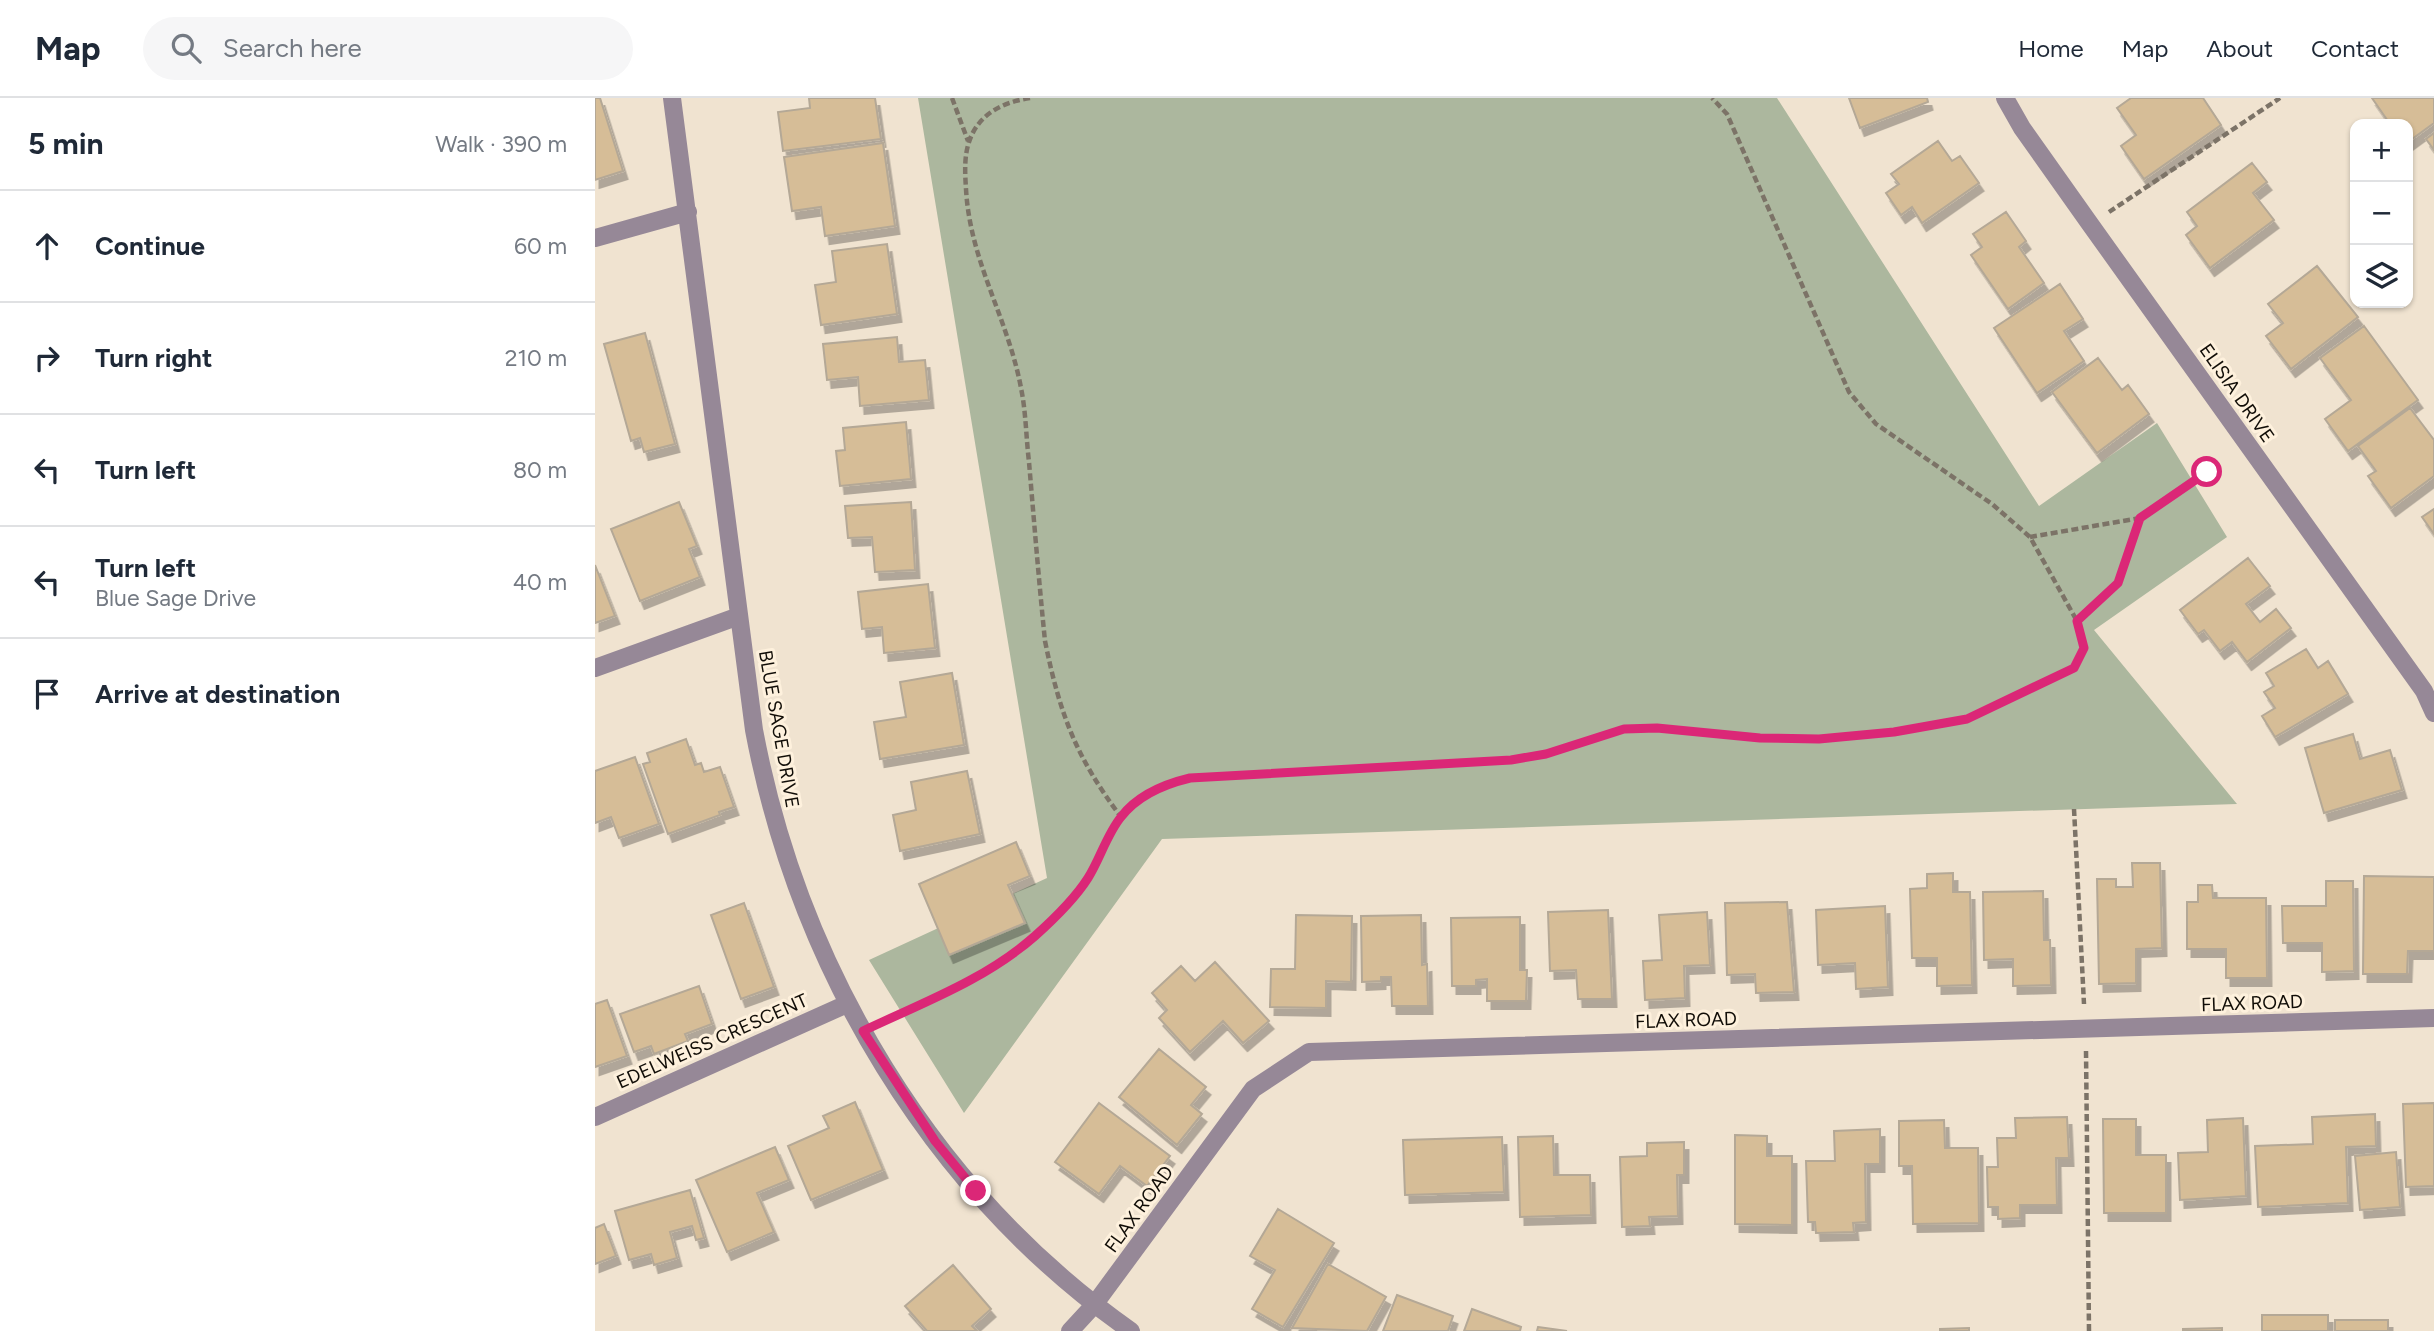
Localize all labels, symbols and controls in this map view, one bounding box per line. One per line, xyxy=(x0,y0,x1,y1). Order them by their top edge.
search box xyxy=(143,17,633,80)
text: Map xyxy=(35,29,101,68)
icon: search xyxy=(167,29,205,67)
text: Search here xyxy=(223,32,362,64)
text: Home xyxy=(2018,34,2084,63)
text: Map xyxy=(2122,34,2168,63)
text: About xyxy=(2206,34,2273,63)
text: Contact xyxy=(2311,34,2399,63)
map controls xyxy=(2350,119,2413,308)
button: + xyxy=(2350,119,2413,182)
text: 5 min xyxy=(28,125,104,162)
text: Walk · 390 m xyxy=(435,130,567,158)
button: − xyxy=(2350,182,2413,245)
icon: ahead xyxy=(28,227,66,265)
text: Continue xyxy=(95,230,205,262)
text: 60 m xyxy=(514,232,567,260)
button: layers xyxy=(2350,245,2413,308)
icon: right xyxy=(28,339,66,377)
street label: ELISIA DRIVE xyxy=(2195,339,2279,447)
text: Turn right xyxy=(95,342,212,374)
text: 210 m xyxy=(505,344,567,372)
icon: left xyxy=(28,451,66,489)
text: Turn left xyxy=(95,454,196,486)
text: 80 m xyxy=(513,456,567,484)
route start xyxy=(2191,456,2222,487)
text: Turn left xyxy=(95,552,196,584)
icon: left xyxy=(28,563,66,601)
text: 40 m xyxy=(513,568,567,596)
text: Blue Sage Drive xyxy=(95,584,256,612)
street label: BLUE SAGE DRIVE xyxy=(754,648,804,810)
icon: arrive xyxy=(28,675,66,713)
text: Arrive at destination xyxy=(95,678,340,710)
street label: EDELWEISS CRESCENT xyxy=(613,988,812,1094)
street label: FLAX ROAD xyxy=(2201,990,2303,1016)
street label: FLAX ROAD xyxy=(1635,1007,1737,1033)
street label: FLAX ROAD xyxy=(1100,1161,1178,1257)
route end xyxy=(960,1175,991,1206)

